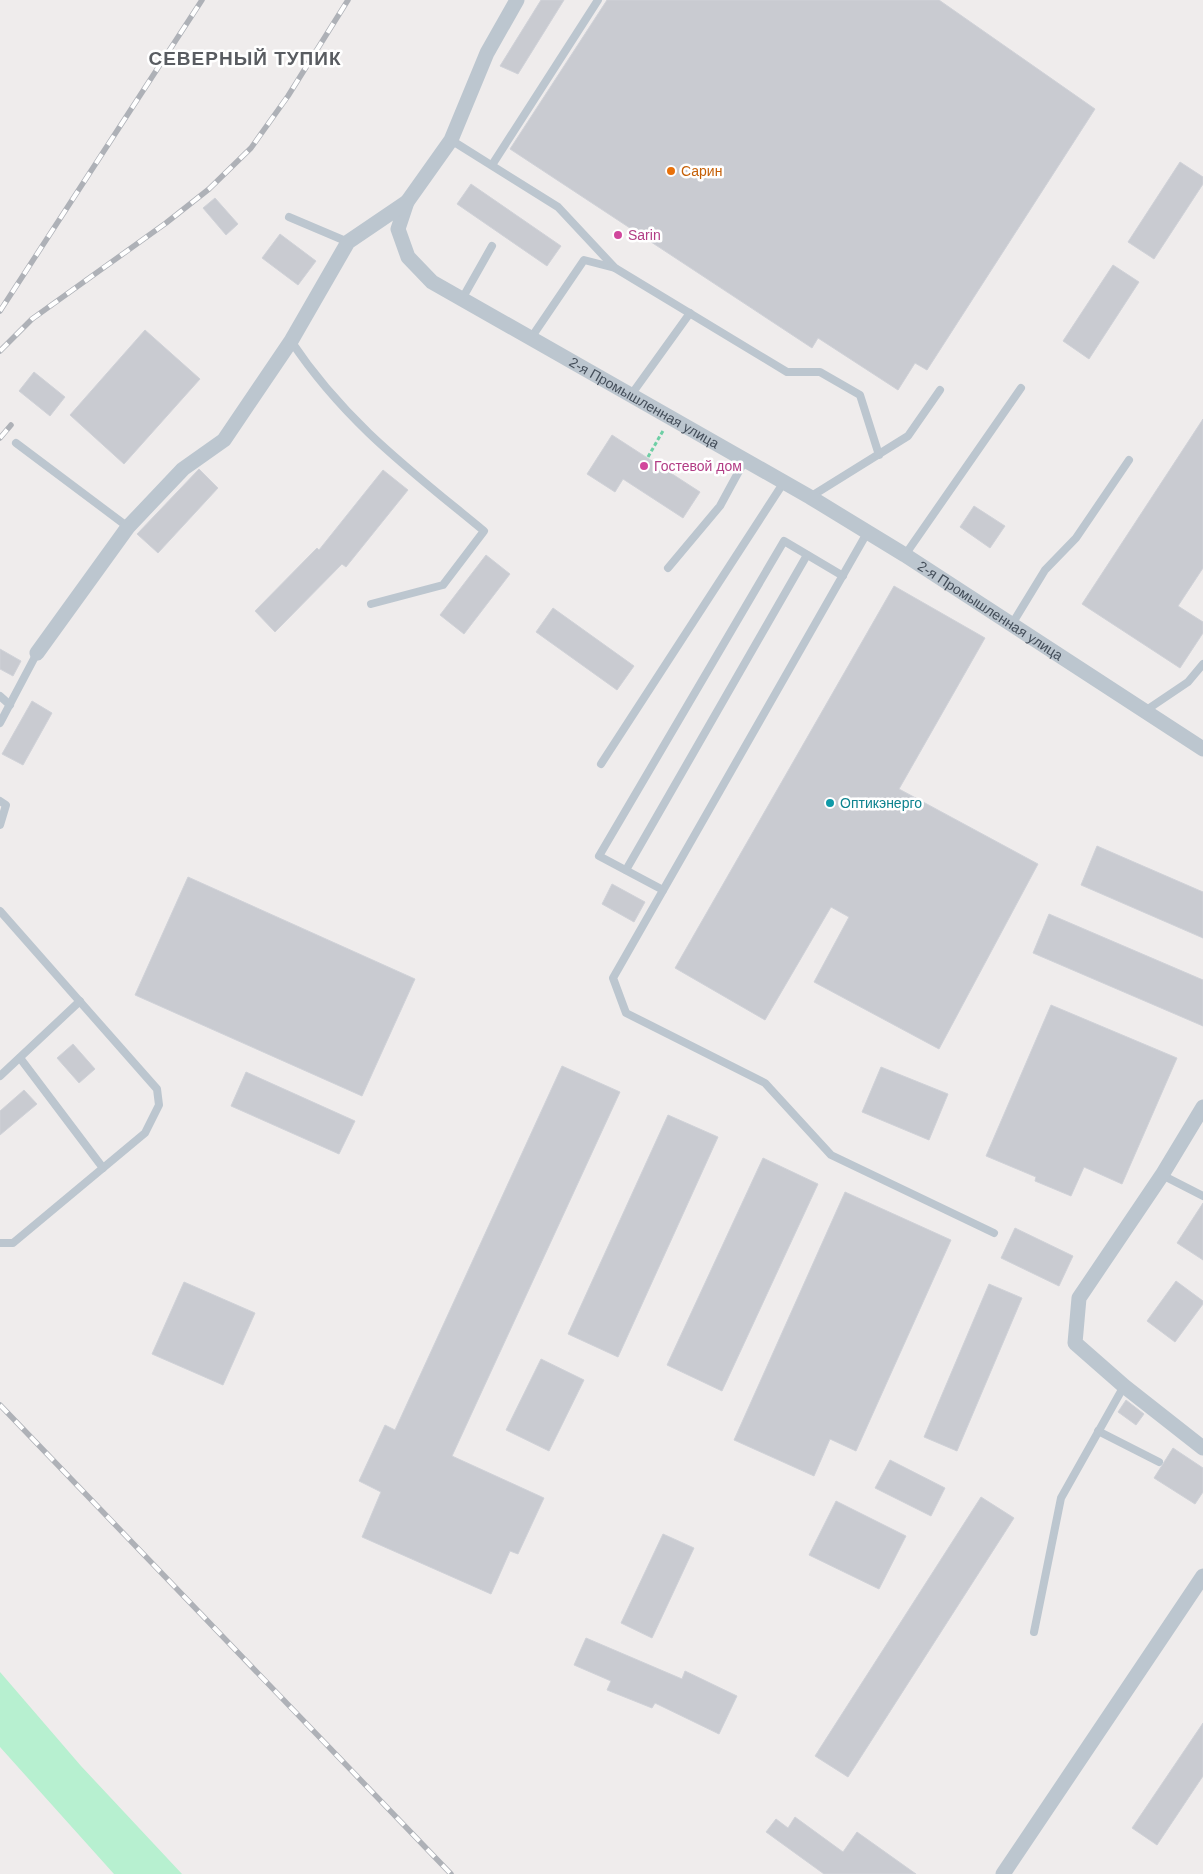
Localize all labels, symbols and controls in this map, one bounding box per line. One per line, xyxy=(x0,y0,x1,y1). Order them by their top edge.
district label: СЕВЕРНЫЙ ТУПИК xyxy=(148,48,342,69)
place label: Сарин xyxy=(681,163,722,179)
marker: Сарин xyxy=(665,165,677,177)
place label: Sarin xyxy=(628,227,661,243)
marker: Sarin xyxy=(612,229,624,241)
street label: 2-я Промышленная улица xyxy=(566,354,722,452)
place label: Гостевой дом xyxy=(654,458,742,474)
marker: Гостевой дом xyxy=(638,460,650,472)
street label: 2-я Промышленная улица xyxy=(915,558,1066,664)
place label: Оптикэнерго xyxy=(840,795,922,811)
marker: Оптикэнерго xyxy=(824,797,836,809)

